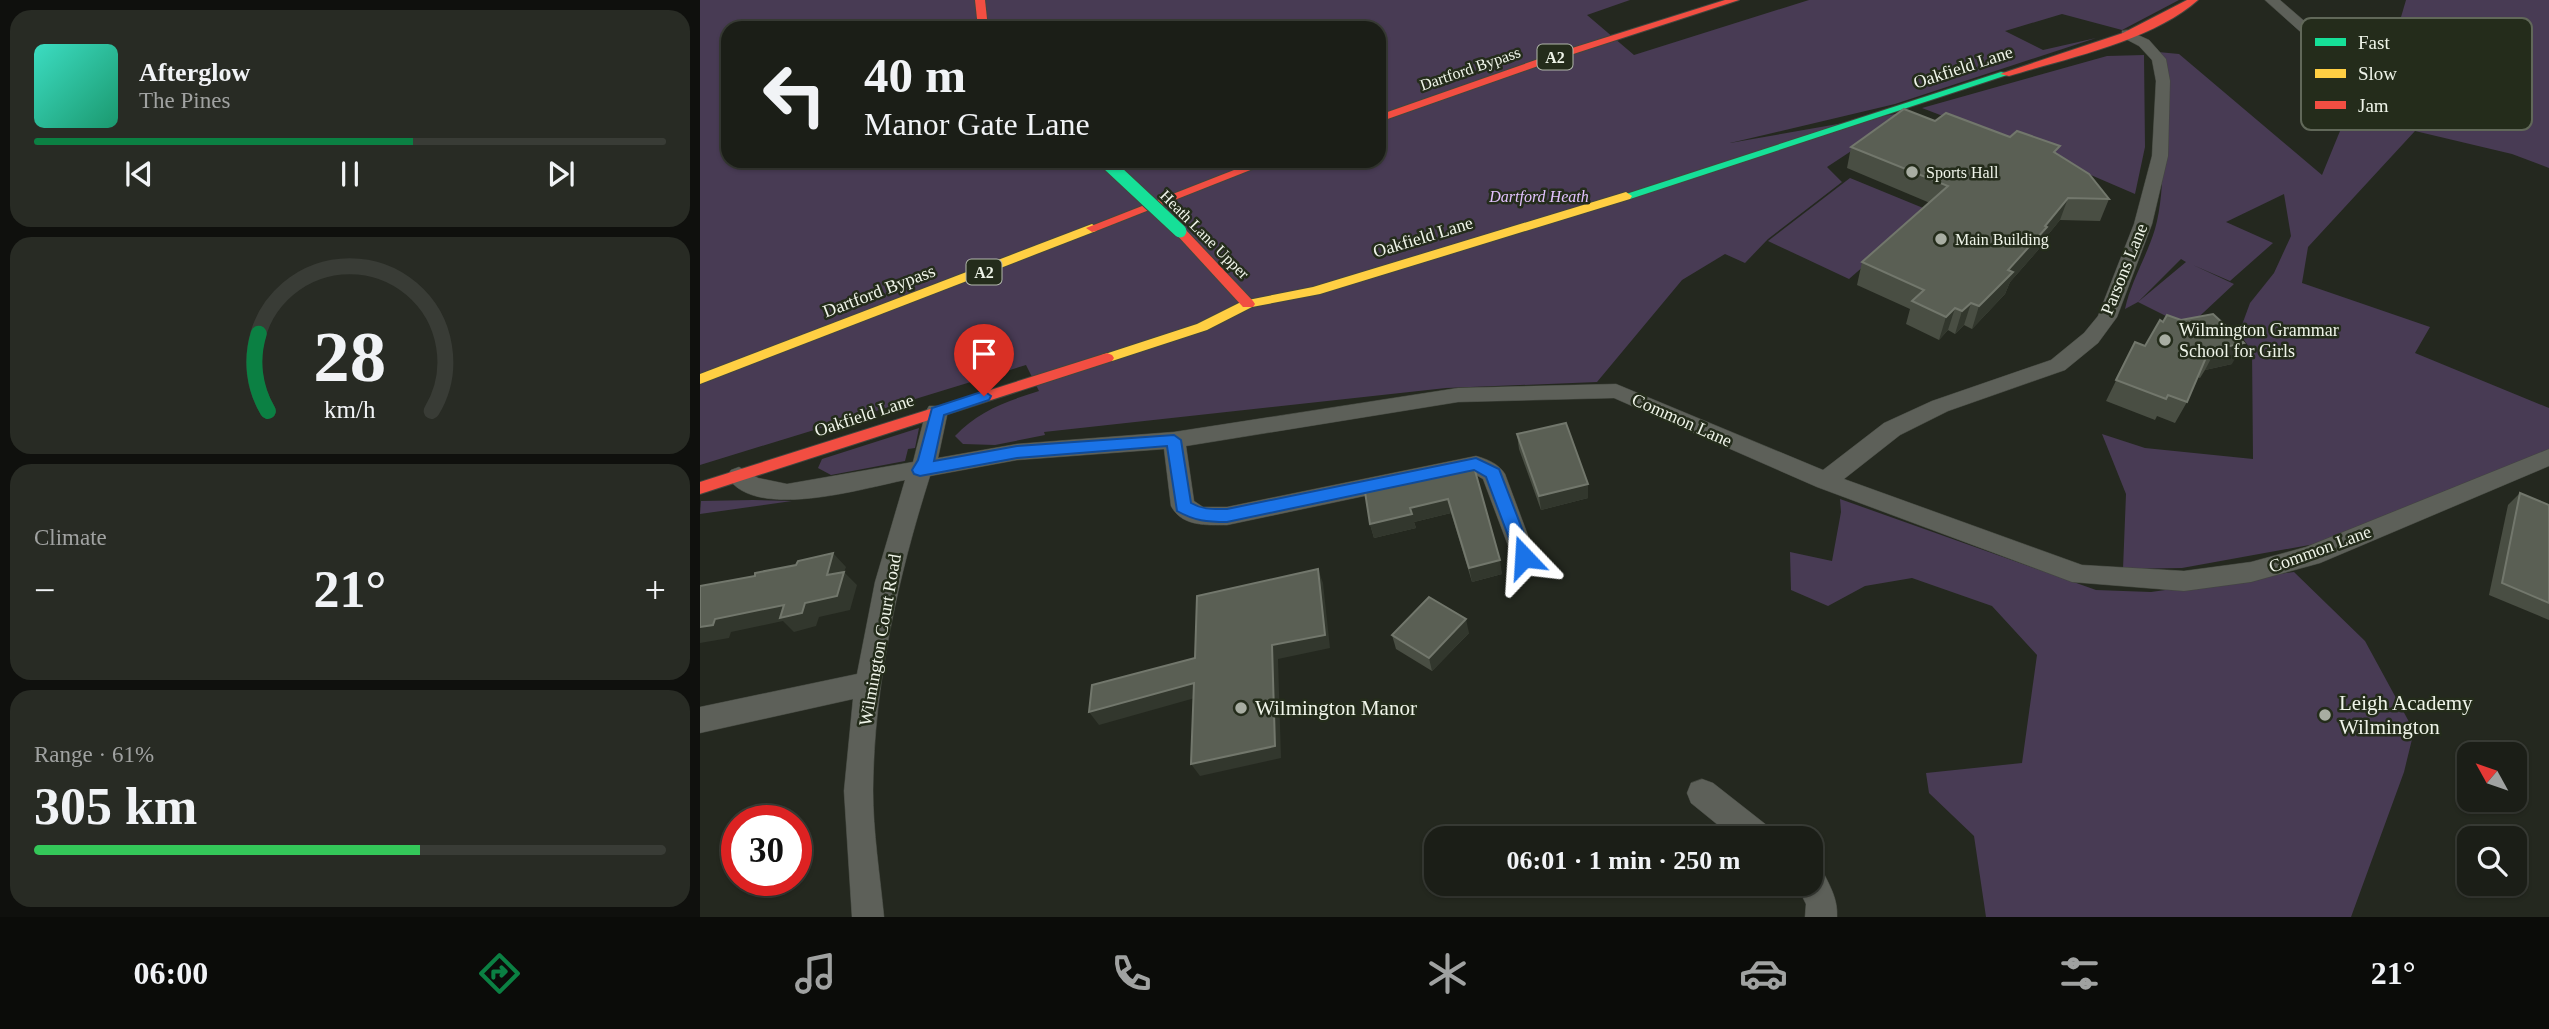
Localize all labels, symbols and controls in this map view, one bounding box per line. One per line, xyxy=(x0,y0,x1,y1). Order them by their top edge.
legend xyxy=(2301,18,2532,130)
text: Fast xyxy=(2358,32,2390,53)
street label: Oakfield Lane xyxy=(1911,42,2015,92)
street label: Dartford Bypass xyxy=(1418,43,1523,95)
road number: A2 xyxy=(1538,44,1572,69)
text: 40 m xyxy=(864,48,966,103)
icon: left xyxy=(749,49,840,140)
text: Afterglow xyxy=(139,58,250,87)
text: Slow xyxy=(2358,63,2397,84)
text: The Pines xyxy=(139,88,230,113)
text: Jam xyxy=(2358,95,2389,116)
text: Manor Gate Lane xyxy=(864,106,1090,142)
icon: previous xyxy=(120,155,158,193)
icon: pause xyxy=(331,155,369,193)
icon: next xyxy=(542,155,580,193)
marker: Sports Hall xyxy=(1904,164,1920,180)
place label: Sports Hall xyxy=(1926,164,1999,182)
street label: Heath Lane Upper xyxy=(1156,187,1253,283)
park label: Dartford Heath xyxy=(1488,188,1589,206)
street label: Oakfield Lane xyxy=(1371,212,1475,262)
street label: Parsons Lane xyxy=(2097,221,2151,317)
marker: Main Building xyxy=(1933,231,1949,247)
place label: Main Building xyxy=(1955,231,2049,249)
street label: Dartford Bypass xyxy=(820,260,938,322)
road number: A2 xyxy=(966,260,1002,284)
text: 28 xyxy=(314,317,386,398)
place label: Wilmington Grammar School for Girls xyxy=(2179,320,2339,361)
pin xyxy=(954,324,1014,396)
marker: Wilmington Grammar School for Girls xyxy=(2157,332,2173,348)
icon: arrive xyxy=(965,335,1003,373)
street label: Common Lane xyxy=(1629,389,1735,451)
street label: Oakfield Lane xyxy=(812,390,916,440)
text: km/h xyxy=(324,396,376,423)
position arrow xyxy=(1487,520,1561,594)
street label: Common Lane xyxy=(2266,521,2374,577)
text: Climate xyxy=(34,525,107,550)
street label: Wilmington Court Road xyxy=(855,552,905,728)
text: 21° xyxy=(314,561,386,618)
text: − xyxy=(34,569,55,611)
text: + xyxy=(645,569,666,611)
place label: Leigh Academy Wilmington xyxy=(2339,691,2473,739)
place label: Wilmington Manor xyxy=(1255,696,1417,720)
marker: Wilmington Manor xyxy=(1233,700,1249,716)
marker: Leigh Academy Wilmington xyxy=(2317,707,2333,723)
text: Range · 61% xyxy=(34,742,154,767)
north arrow xyxy=(2457,742,2527,812)
map controls xyxy=(2457,742,2527,896)
text: 305 km xyxy=(34,778,197,835)
speed limit sign: 30 xyxy=(721,805,812,896)
button: search xyxy=(2457,826,2527,896)
text: 06:01 · 1 min · 250 m xyxy=(1507,846,1741,875)
icon: directions xyxy=(475,949,524,998)
icon: music xyxy=(791,949,840,998)
icon: phone xyxy=(1107,949,1156,998)
icon: climate xyxy=(1423,949,1472,998)
icon: car xyxy=(1739,949,1788,998)
icon: filters xyxy=(2055,949,2104,998)
text: 06:00 xyxy=(133,955,208,991)
text: 21° xyxy=(2371,955,2415,991)

